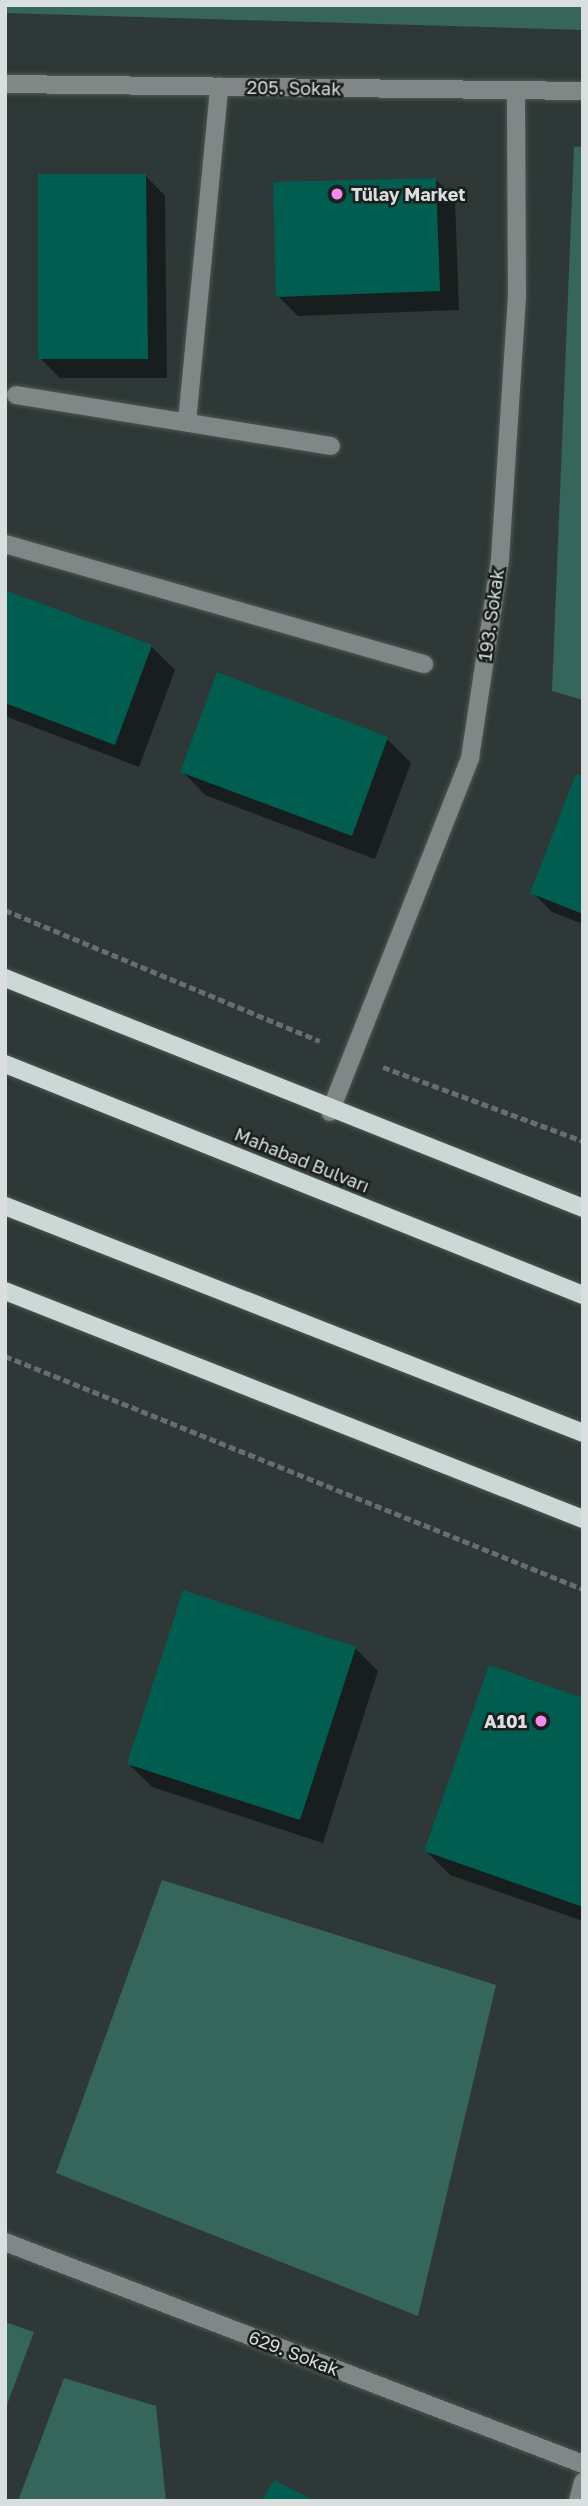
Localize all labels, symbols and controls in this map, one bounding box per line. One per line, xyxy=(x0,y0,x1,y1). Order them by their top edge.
street label: 205. Sokak xyxy=(247,76,341,100)
place label: Tülay Market xyxy=(351,183,465,205)
marker: Tülay Market xyxy=(329,186,345,202)
street label: 193. Sokak xyxy=(474,568,508,662)
street label: Mahabad Bulvarı xyxy=(231,1123,373,1197)
place label: A101 xyxy=(484,1710,527,1732)
marker: A101 xyxy=(533,1713,549,1729)
street label: 629. Sokak xyxy=(246,2326,342,2380)

